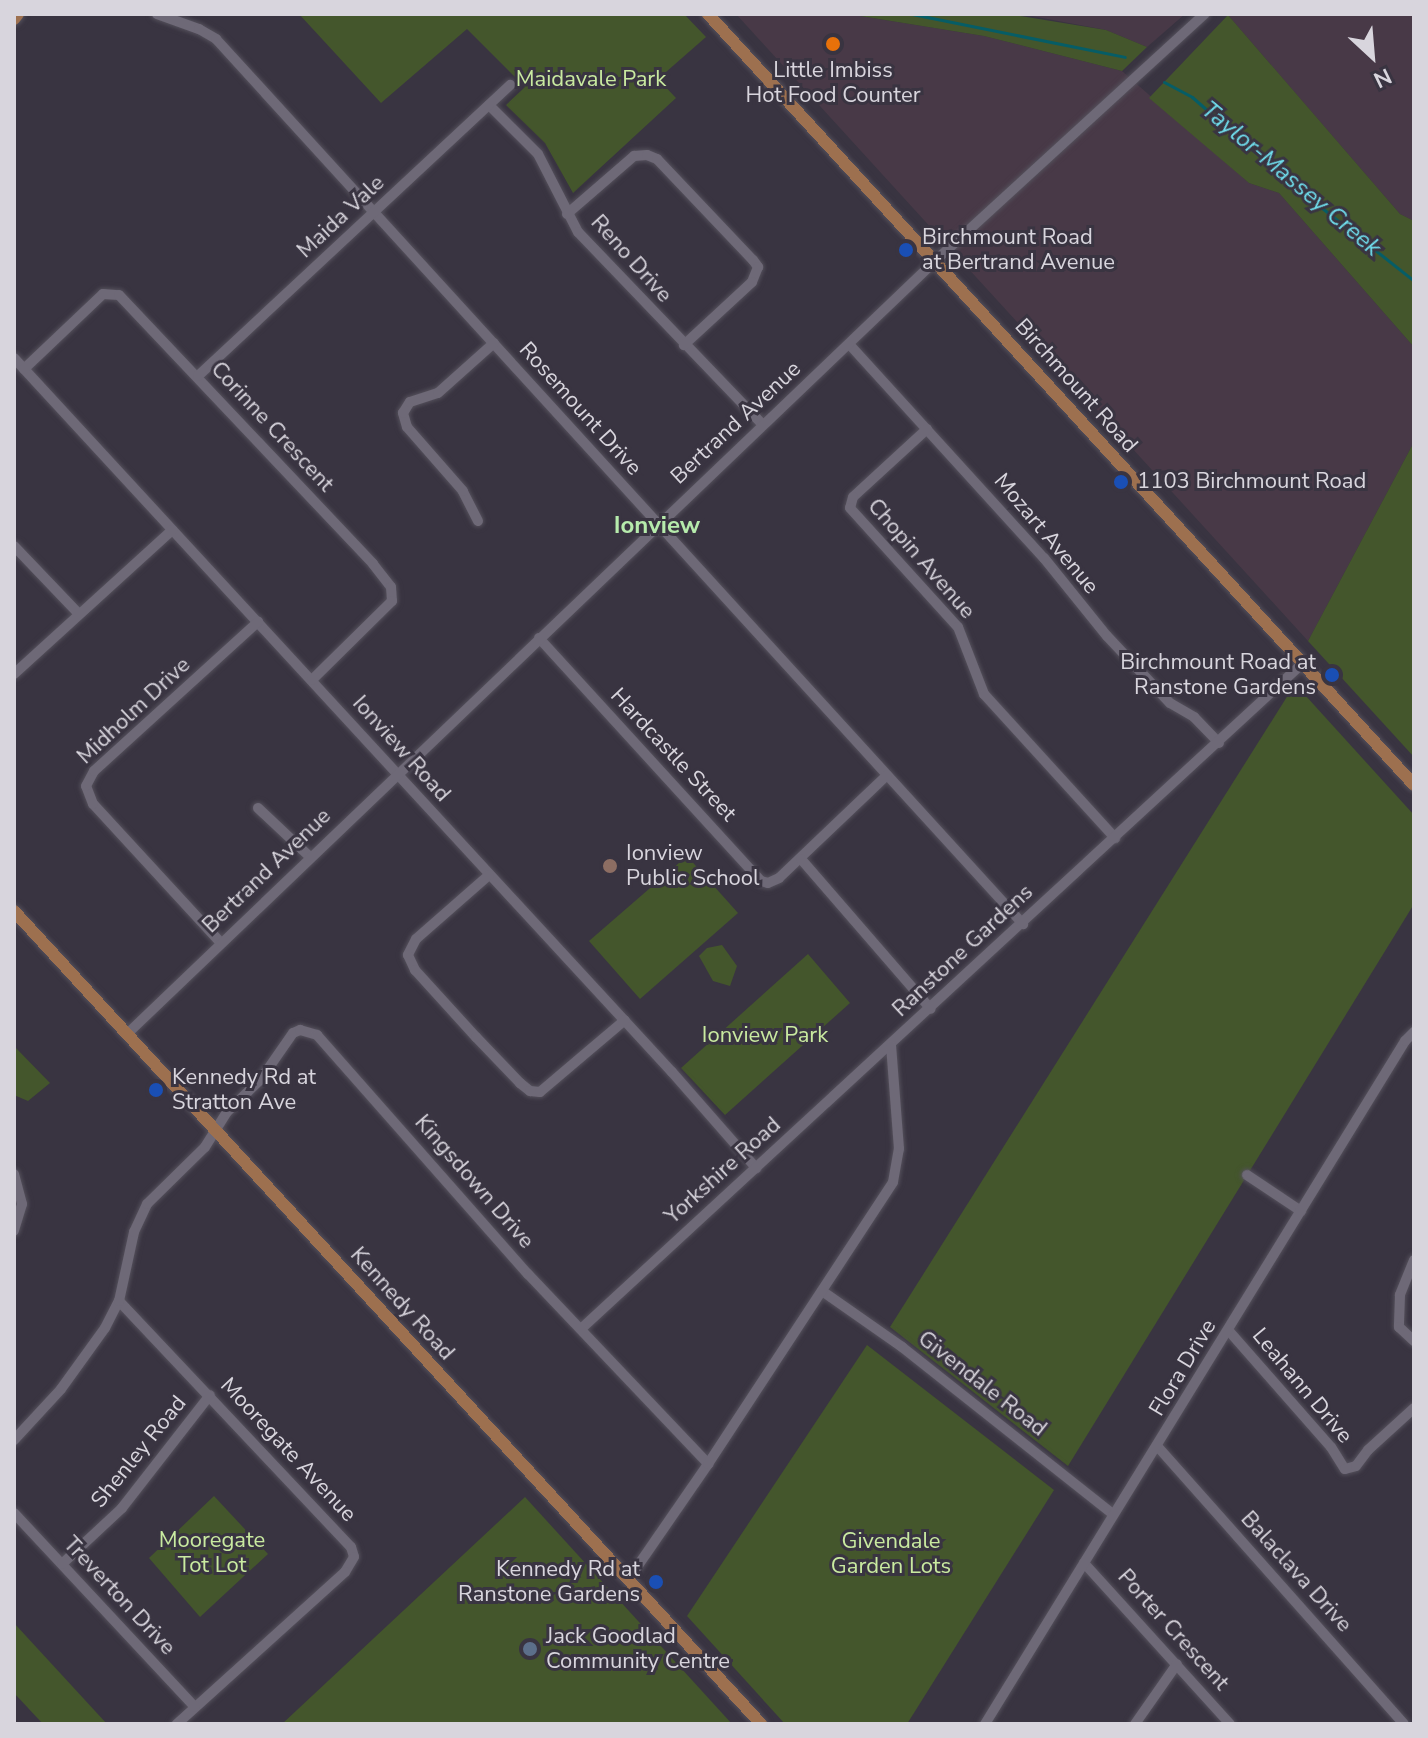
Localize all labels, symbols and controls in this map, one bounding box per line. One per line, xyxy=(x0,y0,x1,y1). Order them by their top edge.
north arrow xyxy=(1332,16,1412,96)
marker: Little Imbiss Hot Food Counter xyxy=(824,35,842,53)
place label: Little Imbiss Hot Food Counter xyxy=(745,57,921,108)
text: N xyxy=(1369,60,1396,95)
park label: Maidavale Park xyxy=(516,67,666,93)
water label: Taylor-Massey Creek xyxy=(1195,95,1387,263)
street label: Maida Vale xyxy=(292,170,390,264)
street label: Reno Drive xyxy=(585,210,677,308)
place label: Birchmount Road at Bertrand Avenue xyxy=(922,224,1115,276)
marker: Birchmount Road at Bertrand Avenue xyxy=(897,241,915,259)
street label: Birchmount Road xyxy=(1009,314,1143,458)
street label: Rosemount Drive xyxy=(513,337,647,481)
street label: Corinne Crescent xyxy=(205,356,339,498)
street label: Bertrand Avenue xyxy=(666,356,806,490)
street label: Mozart Avenue xyxy=(988,468,1104,600)
place label: 1103 Birchmount Road xyxy=(1137,469,1366,495)
marker: 1103 Birchmount Road xyxy=(1112,473,1130,491)
street label: Chopin Avenue xyxy=(862,494,980,624)
district label: Ionview xyxy=(614,512,700,540)
place label: Birchmount Road at Ranstone Gardens xyxy=(1120,649,1316,700)
street label: Midholm Drive xyxy=(72,652,196,770)
marker: Birchmount Road at Ranstone Gardens xyxy=(1323,666,1341,684)
street label: Hardcastle Street xyxy=(604,683,742,827)
street label: Ionview Road xyxy=(346,691,456,807)
street label: Bertrand Avenue xyxy=(197,803,337,939)
place label: Ionview Public School xyxy=(626,840,760,892)
marker: Ionview Public School xyxy=(601,857,619,875)
street label: Ranstone Gardens xyxy=(887,879,1039,1023)
park label: Ionview Park xyxy=(702,1023,828,1049)
place label: Kennedy Rd at Stratton Ave xyxy=(172,1064,316,1116)
marker: Kennedy Rd at Stratton Ave xyxy=(147,1081,165,1099)
street label: Kingsdown Drive xyxy=(409,1110,539,1254)
street label: Yorkshire Road xyxy=(660,1112,786,1230)
street label: Kennedy Road xyxy=(344,1242,460,1366)
street label: Flora Drive xyxy=(1144,1315,1222,1421)
street label: Leahann Drive xyxy=(1246,1323,1358,1449)
street label: Givendale Road xyxy=(912,1326,1052,1442)
street label: Mooregate Avenue xyxy=(215,1373,361,1527)
street label: Shenley Road xyxy=(86,1391,192,1513)
street label: Balaclava Drive xyxy=(1235,1506,1357,1638)
park label: Mooregate Tot Lot xyxy=(159,1527,265,1578)
park label: Givendale Garden Lots xyxy=(831,1528,951,1580)
street label: Treverton Drive xyxy=(57,1531,181,1661)
place label: Kennedy Rd at Ranstone Gardens xyxy=(458,1556,640,1608)
street label: Porter Crescent xyxy=(1112,1564,1234,1696)
marker: Kennedy Rd at Ranstone Gardens xyxy=(647,1573,665,1591)
place label: Jack Goodlad Community Centre xyxy=(546,1623,730,1674)
marker: Jack Goodlad Community Centre xyxy=(521,1640,539,1658)

